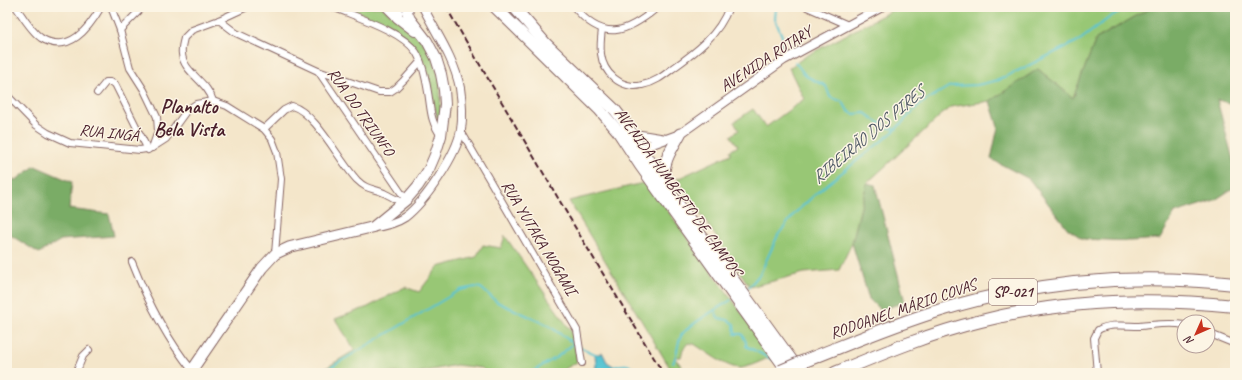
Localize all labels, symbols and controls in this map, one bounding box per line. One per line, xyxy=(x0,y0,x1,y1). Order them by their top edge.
street label: AVENIDA ROTARY xyxy=(716,20,818,96)
street label: RUA DO TRIUNFO xyxy=(323,64,400,162)
water label: RIBEIRÃO DOS PIRES xyxy=(807,79,932,188)
district label: Planalto Bela Vista xyxy=(154,94,226,142)
street label: AVENIDA HUMBERTO DE CAMPOS xyxy=(610,104,748,283)
street label: RUA INGÁ xyxy=(78,120,142,146)
street label: RUA YUTAKA NOGAMI xyxy=(497,177,583,302)
street label: RODOANEL MÁRIO COVAS xyxy=(827,274,982,343)
road number: SP-021 xyxy=(989,279,1037,305)
north arrow xyxy=(1176,314,1216,354)
text: N xyxy=(1180,332,1196,348)

